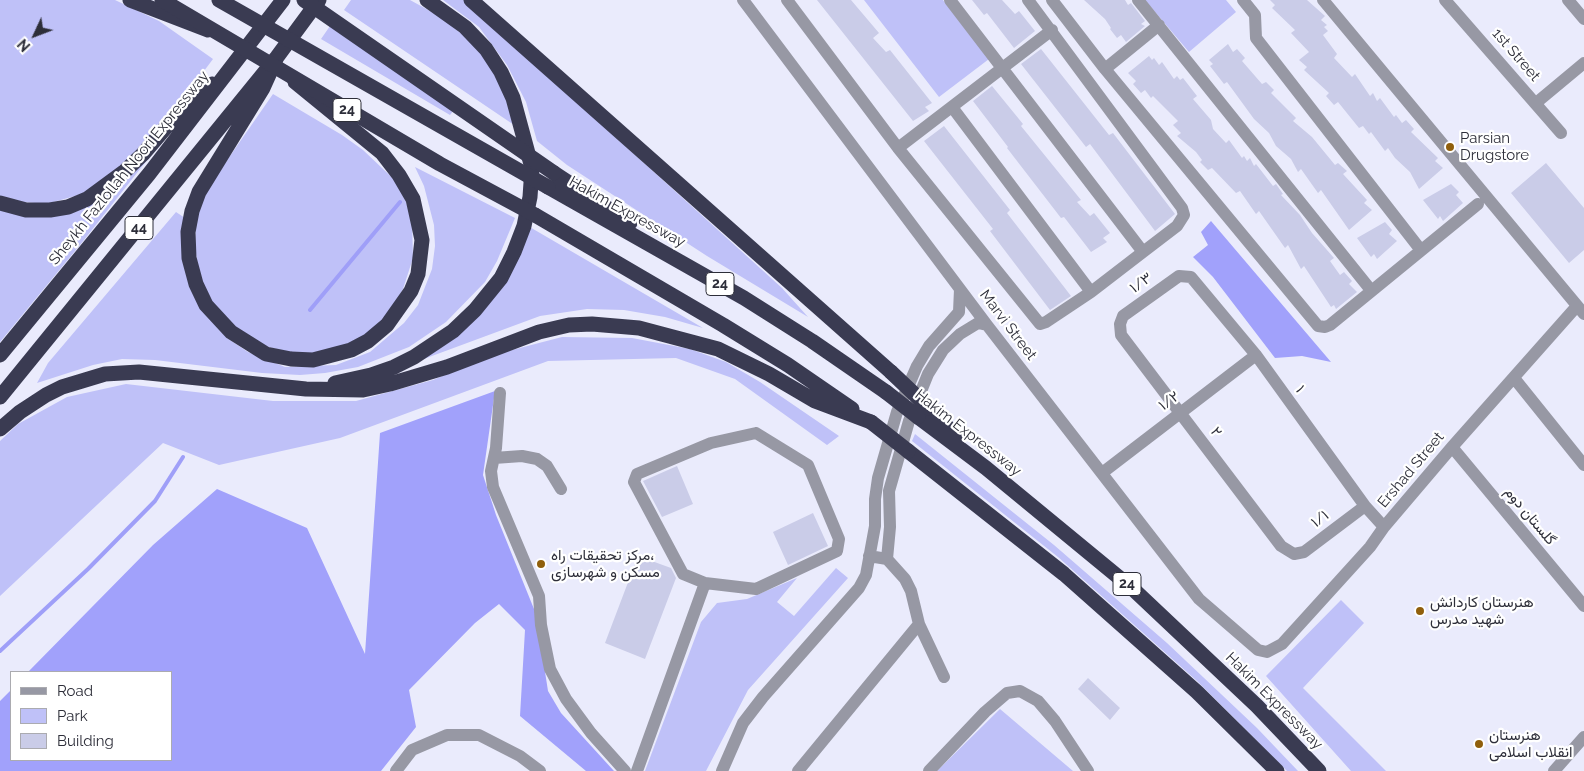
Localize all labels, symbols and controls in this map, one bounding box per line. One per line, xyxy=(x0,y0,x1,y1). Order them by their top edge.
north arrow xyxy=(10,10,60,60)
street label: 1st Street xyxy=(1488,25,1544,85)
text: N xyxy=(15,36,34,55)
street label: Sheykh Fazlollah Noori Expressway xyxy=(45,67,213,269)
road number: 24 xyxy=(333,98,361,122)
place label: Parsian Drugstore xyxy=(1460,129,1529,164)
marker: Parsian Drugstore xyxy=(1444,141,1456,153)
street label: Hakim Expressway xyxy=(566,173,688,251)
road number: 44 xyxy=(125,217,153,240)
street label: ۱/۳ xyxy=(1126,269,1156,297)
road number: 24 xyxy=(706,272,734,296)
street label: Marvi Street xyxy=(976,286,1040,364)
street label: ۱ xyxy=(1291,382,1309,396)
street label: Hakim Expressway xyxy=(911,386,1025,480)
street label: ۱/۲ xyxy=(1155,387,1183,415)
street label: ۲ xyxy=(1206,423,1226,441)
street label: Ershad Street xyxy=(1374,429,1448,511)
street label: گلستان دوم xyxy=(1500,483,1560,549)
street label: ۱/۱ xyxy=(1308,506,1332,532)
place label: مرکز تحقیقات راه، مسکن و شهرسازی xyxy=(551,546,660,581)
marker: مرکز تحقیقات راه، مسکن و شهرسازی xyxy=(535,558,547,570)
road number: 24 xyxy=(1113,572,1141,596)
place label: هنرستان کاردانش شهید مدرس xyxy=(1430,593,1534,628)
marker: هنرستان کاردانش شهید مدرس xyxy=(1414,605,1426,617)
street label: Hakim Expressway xyxy=(1222,649,1326,753)
legend xyxy=(10,671,172,761)
text: Road xyxy=(57,682,93,700)
text: Park xyxy=(57,707,88,725)
place label: هنرستان انقلاب اسلامی xyxy=(1489,726,1573,761)
text: Building xyxy=(57,732,114,750)
marker: هنرستان انقلاب اسلامی xyxy=(1473,738,1485,750)

